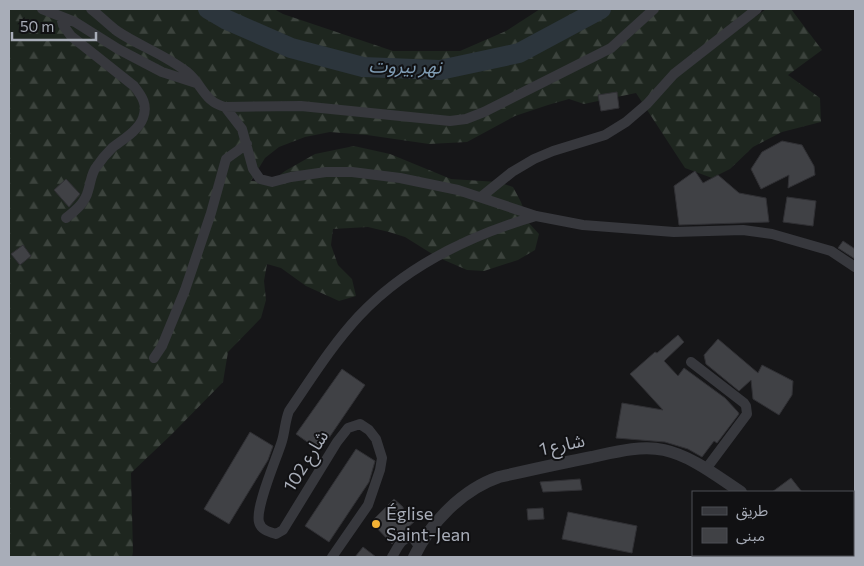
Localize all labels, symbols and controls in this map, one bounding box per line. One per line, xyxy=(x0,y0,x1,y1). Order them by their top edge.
scale bar xyxy=(12,10,96,42)
text: 50 m xyxy=(20,17,54,35)
water label: نهر بيروت xyxy=(368,53,444,79)
street label: شارع 102 xyxy=(278,426,336,497)
street label: شارع 1 xyxy=(537,428,588,464)
legend xyxy=(692,491,854,556)
text: طريق xyxy=(736,501,768,521)
place label: Église Saint-Jean xyxy=(386,502,470,545)
marker: Église Saint-Jean xyxy=(370,518,382,530)
text: مبنى xyxy=(736,526,765,545)

